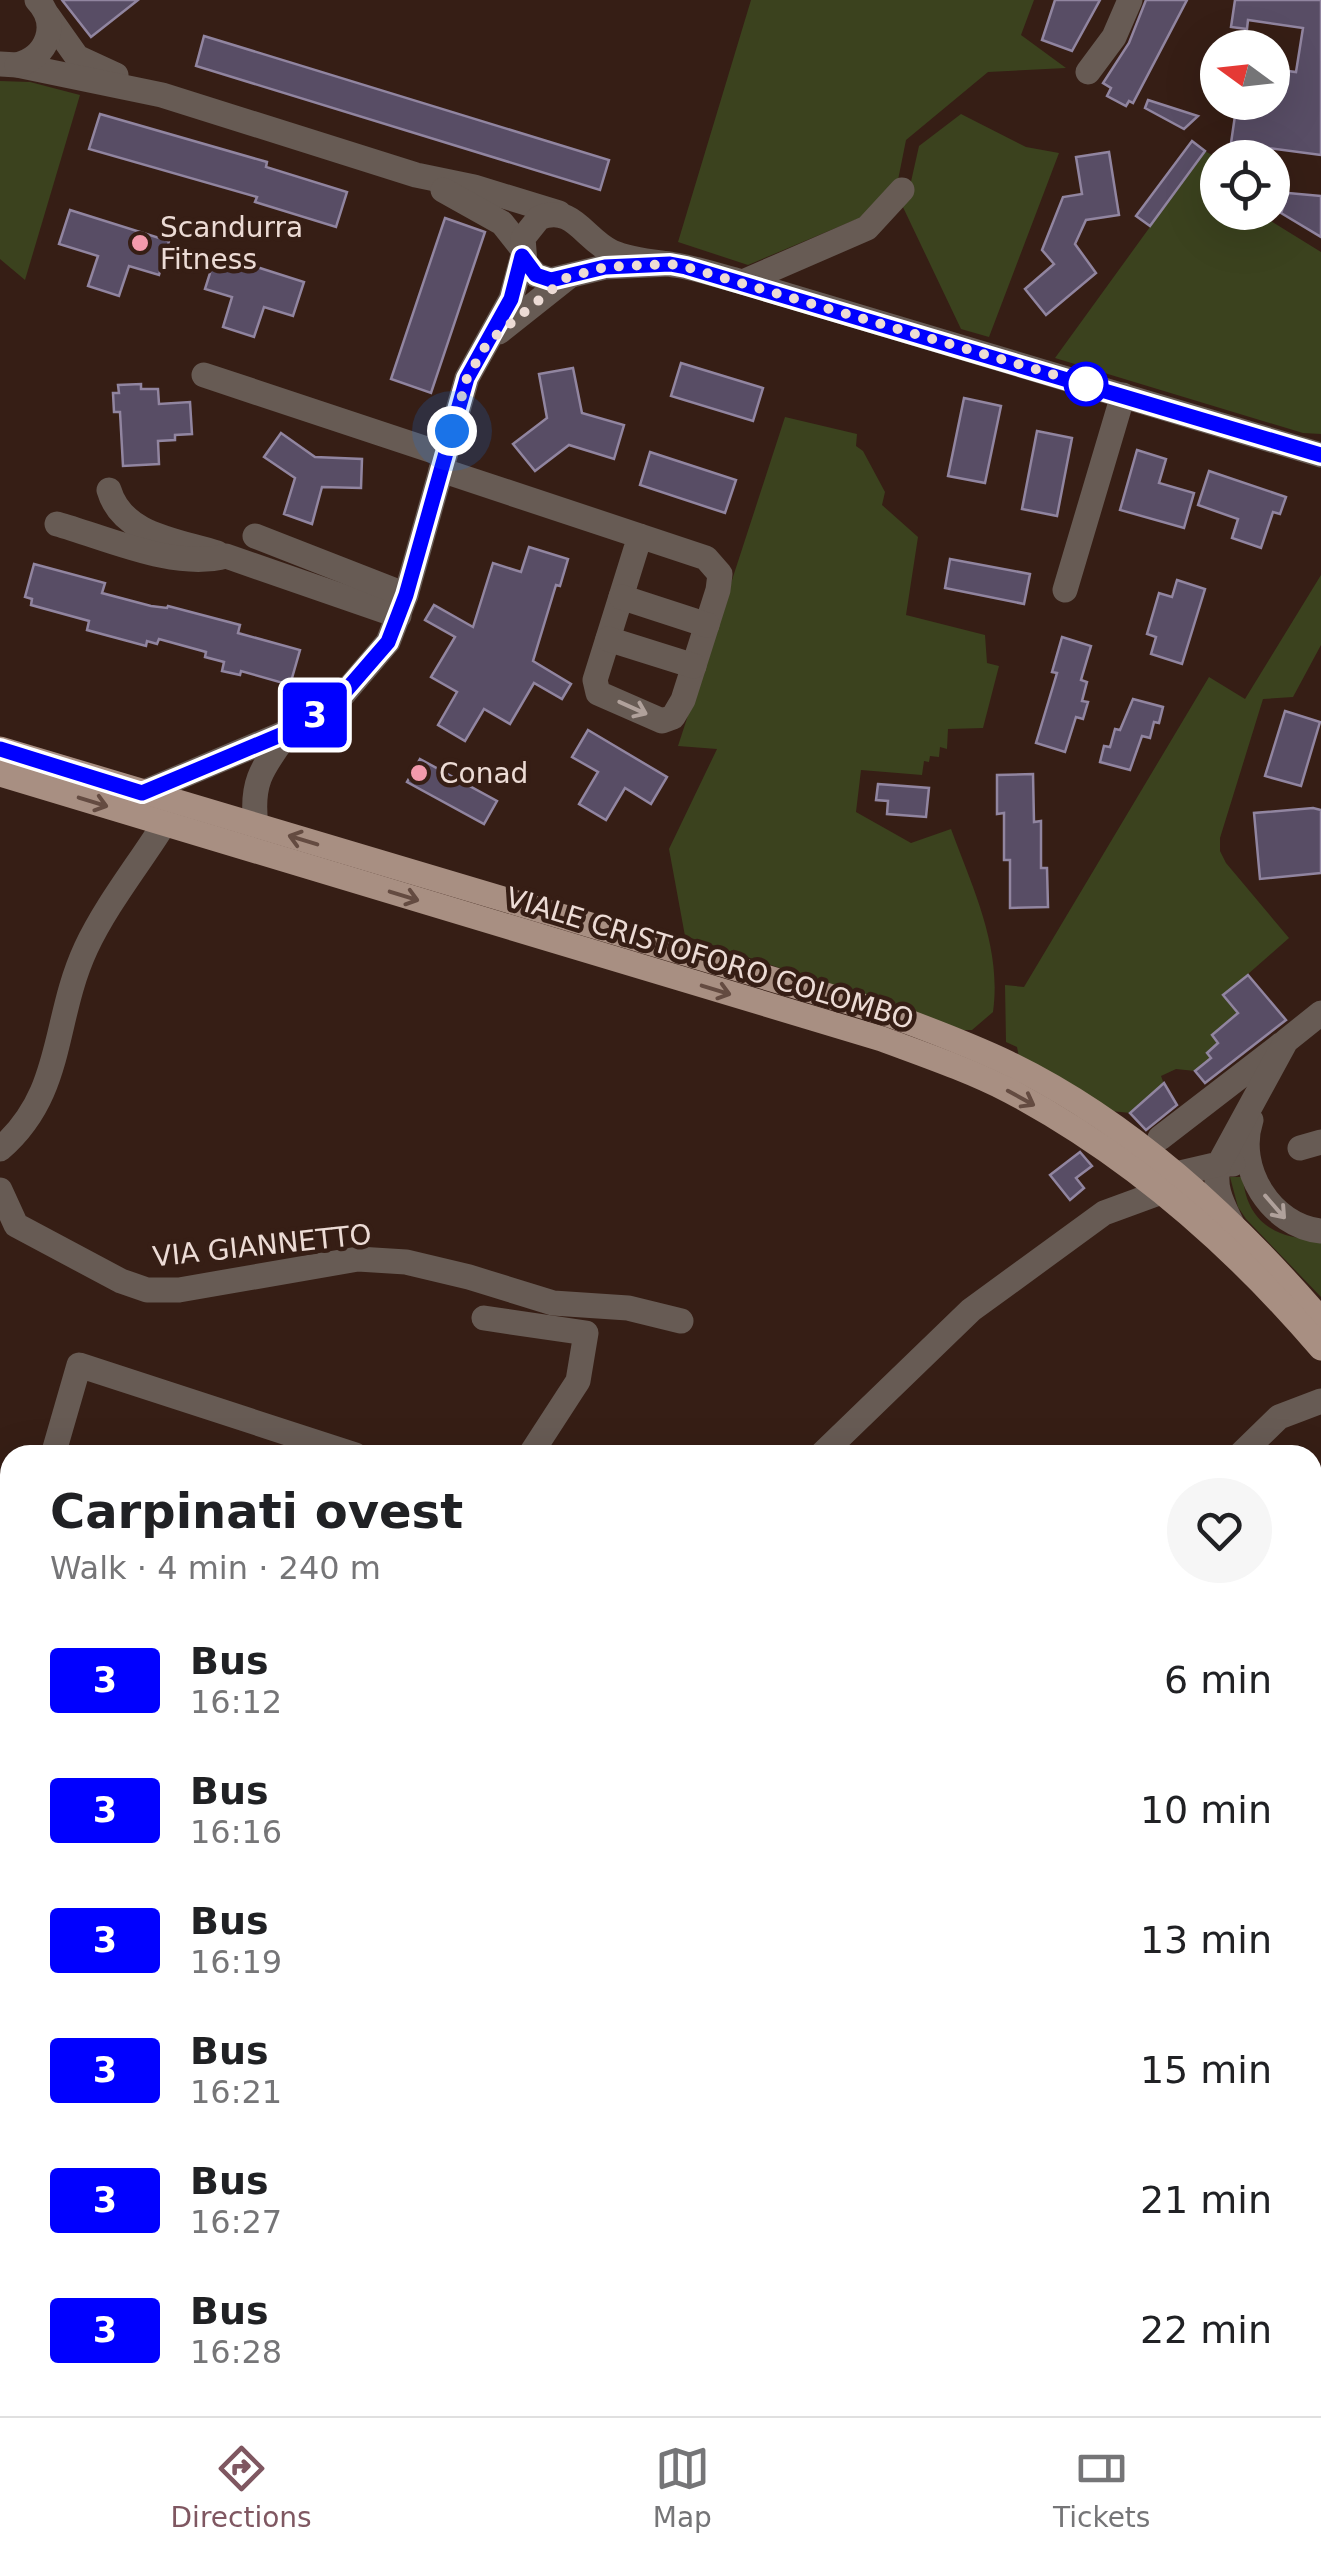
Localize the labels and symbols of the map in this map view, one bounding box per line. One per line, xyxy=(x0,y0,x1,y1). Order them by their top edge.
north arrow xyxy=(1200,30,1290,120)
place label: Scandurra Fitness xyxy=(160,211,303,276)
marker: Scandurra Fitness xyxy=(129,232,151,254)
unlabelled marker xyxy=(1065,363,1107,405)
your location xyxy=(427,406,477,456)
line badge: 3 xyxy=(282,682,348,748)
one-way arrow xyxy=(617,700,648,718)
place label: Conad xyxy=(439,757,528,790)
marker: Conad xyxy=(408,762,430,784)
one-way arrow xyxy=(77,795,109,813)
one-way arrow xyxy=(288,830,319,848)
street label: VIALE CRISTOFORO COLOMBO xyxy=(502,881,918,1036)
one-way arrow xyxy=(388,888,420,906)
one-way arrow xyxy=(699,982,731,1000)
one-way arrow xyxy=(1006,1089,1036,1109)
one-way arrow xyxy=(1263,1194,1286,1219)
street label: VIA GIANNETTO xyxy=(151,1218,373,1273)

